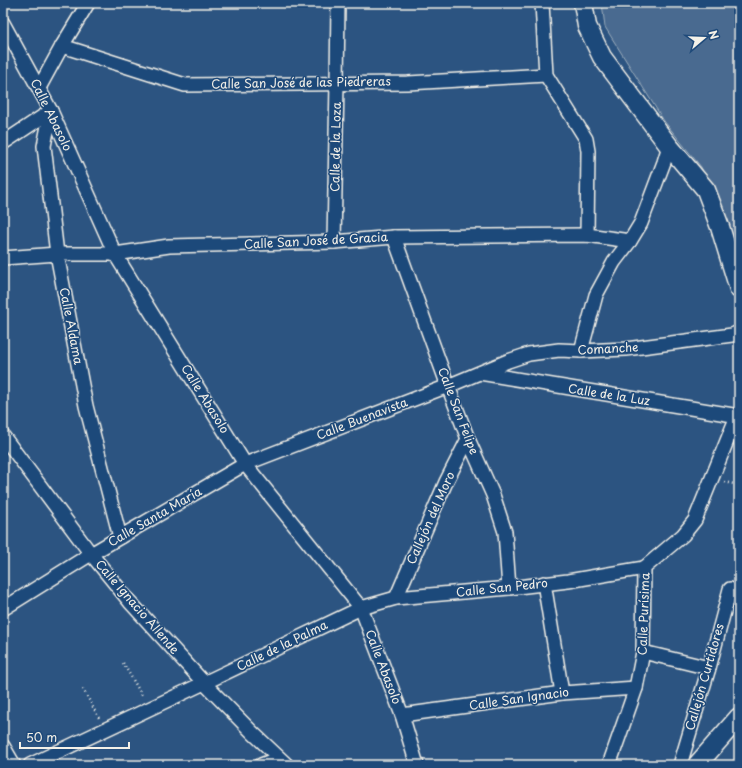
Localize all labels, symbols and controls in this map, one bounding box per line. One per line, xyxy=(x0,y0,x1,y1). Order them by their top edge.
north arrow xyxy=(684,18,724,58)
text: N xyxy=(704,28,723,42)
street label: Calle San José de las Piedreras xyxy=(211,71,391,93)
street label: Calle Abasolo xyxy=(27,75,77,154)
street label: Calle de la Loza xyxy=(325,101,345,192)
street label: Calle San José de Gracia xyxy=(244,227,389,253)
street label: Calle Aldama xyxy=(56,286,88,366)
street label: Comanche xyxy=(577,337,639,359)
street label: Calle Abasolo xyxy=(177,360,234,437)
street label: Calle San Felipe xyxy=(434,365,484,457)
street label: Calle de la Luz xyxy=(567,379,652,409)
street label: Calle Buenavista xyxy=(313,392,410,444)
street label: Callejón del Moro xyxy=(402,468,459,567)
street label: Calle Santa María xyxy=(104,482,205,550)
street label: Calle Ignacio Allende xyxy=(92,555,184,658)
street label: Calle Purísima xyxy=(633,572,653,656)
street label: Calle San Pedro xyxy=(455,573,549,601)
street label: Calle de la Palma xyxy=(233,615,331,675)
street label: Callejón Curtidores xyxy=(680,621,728,732)
street label: Calle Abasolo xyxy=(361,627,406,707)
street label: Calle San Ignacio xyxy=(468,682,570,714)
scale bar xyxy=(20,724,129,750)
text: 50 m xyxy=(26,728,57,746)

